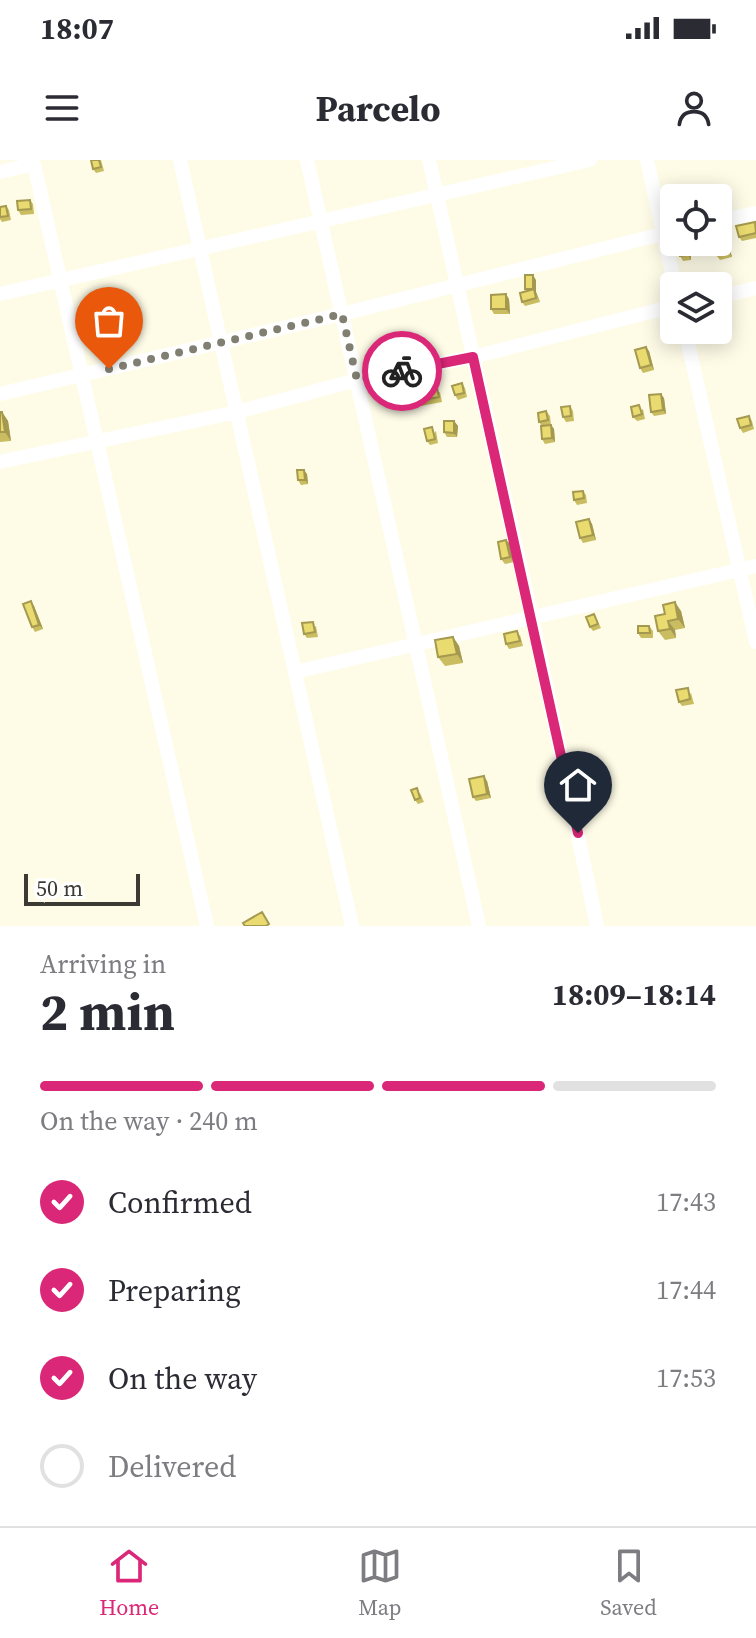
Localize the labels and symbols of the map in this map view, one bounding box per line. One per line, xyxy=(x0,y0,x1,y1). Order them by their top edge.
pin xyxy=(75,287,143,369)
courier xyxy=(362,331,442,411)
pin xyxy=(544,751,612,833)
scale bar xyxy=(24,870,140,906)

